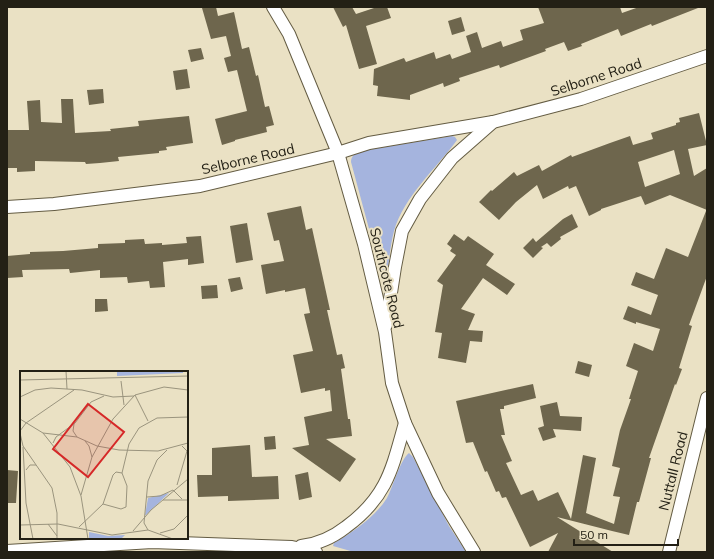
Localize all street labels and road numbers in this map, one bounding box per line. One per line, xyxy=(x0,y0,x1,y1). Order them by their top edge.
street label: Selborne Road xyxy=(548,54,644,100)
street label: Selborne Road xyxy=(200,140,296,178)
street label: Southcote Road xyxy=(366,226,408,330)
street label: Nuttall Road xyxy=(654,429,692,513)

